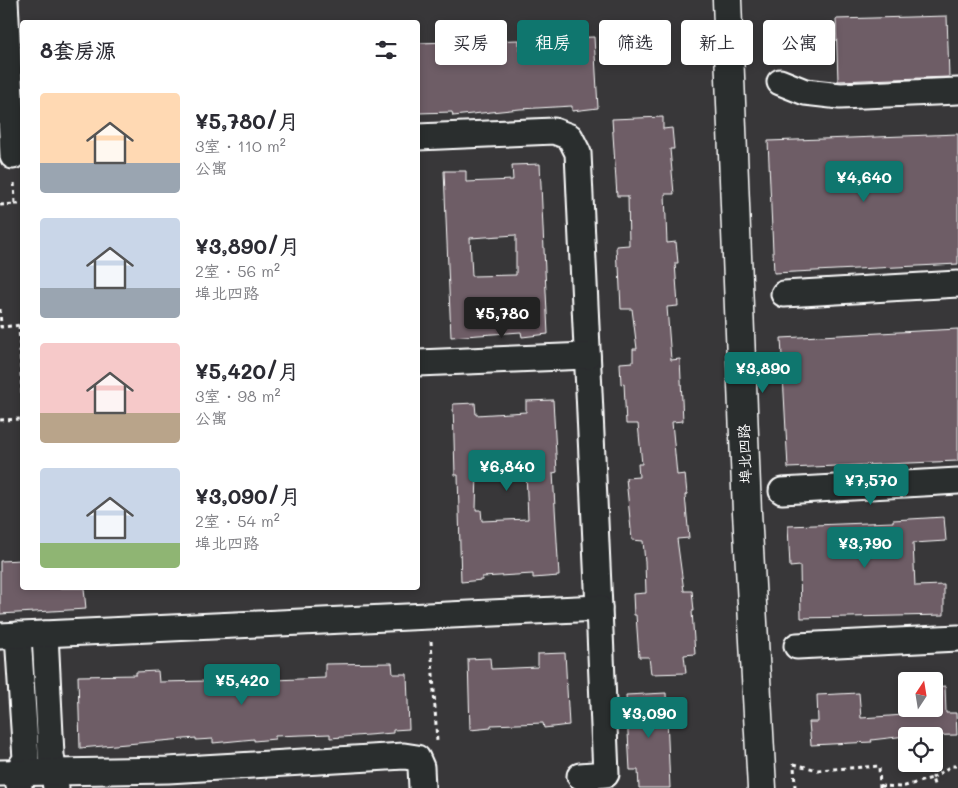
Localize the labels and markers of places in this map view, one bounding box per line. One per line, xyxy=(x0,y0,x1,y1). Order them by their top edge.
pin: ¥4,640 xyxy=(823,160,905,203)
pin: ¥5,780 xyxy=(461,296,543,339)
pin: ¥3,890 xyxy=(722,352,804,394)
pin: ¥6,840 xyxy=(466,450,548,492)
pin: ¥7,570 xyxy=(830,464,912,506)
pin: ¥3,790 xyxy=(824,526,906,569)
pin: ¥5,420 xyxy=(201,664,283,706)
pin: ¥3,090 xyxy=(608,696,690,739)

